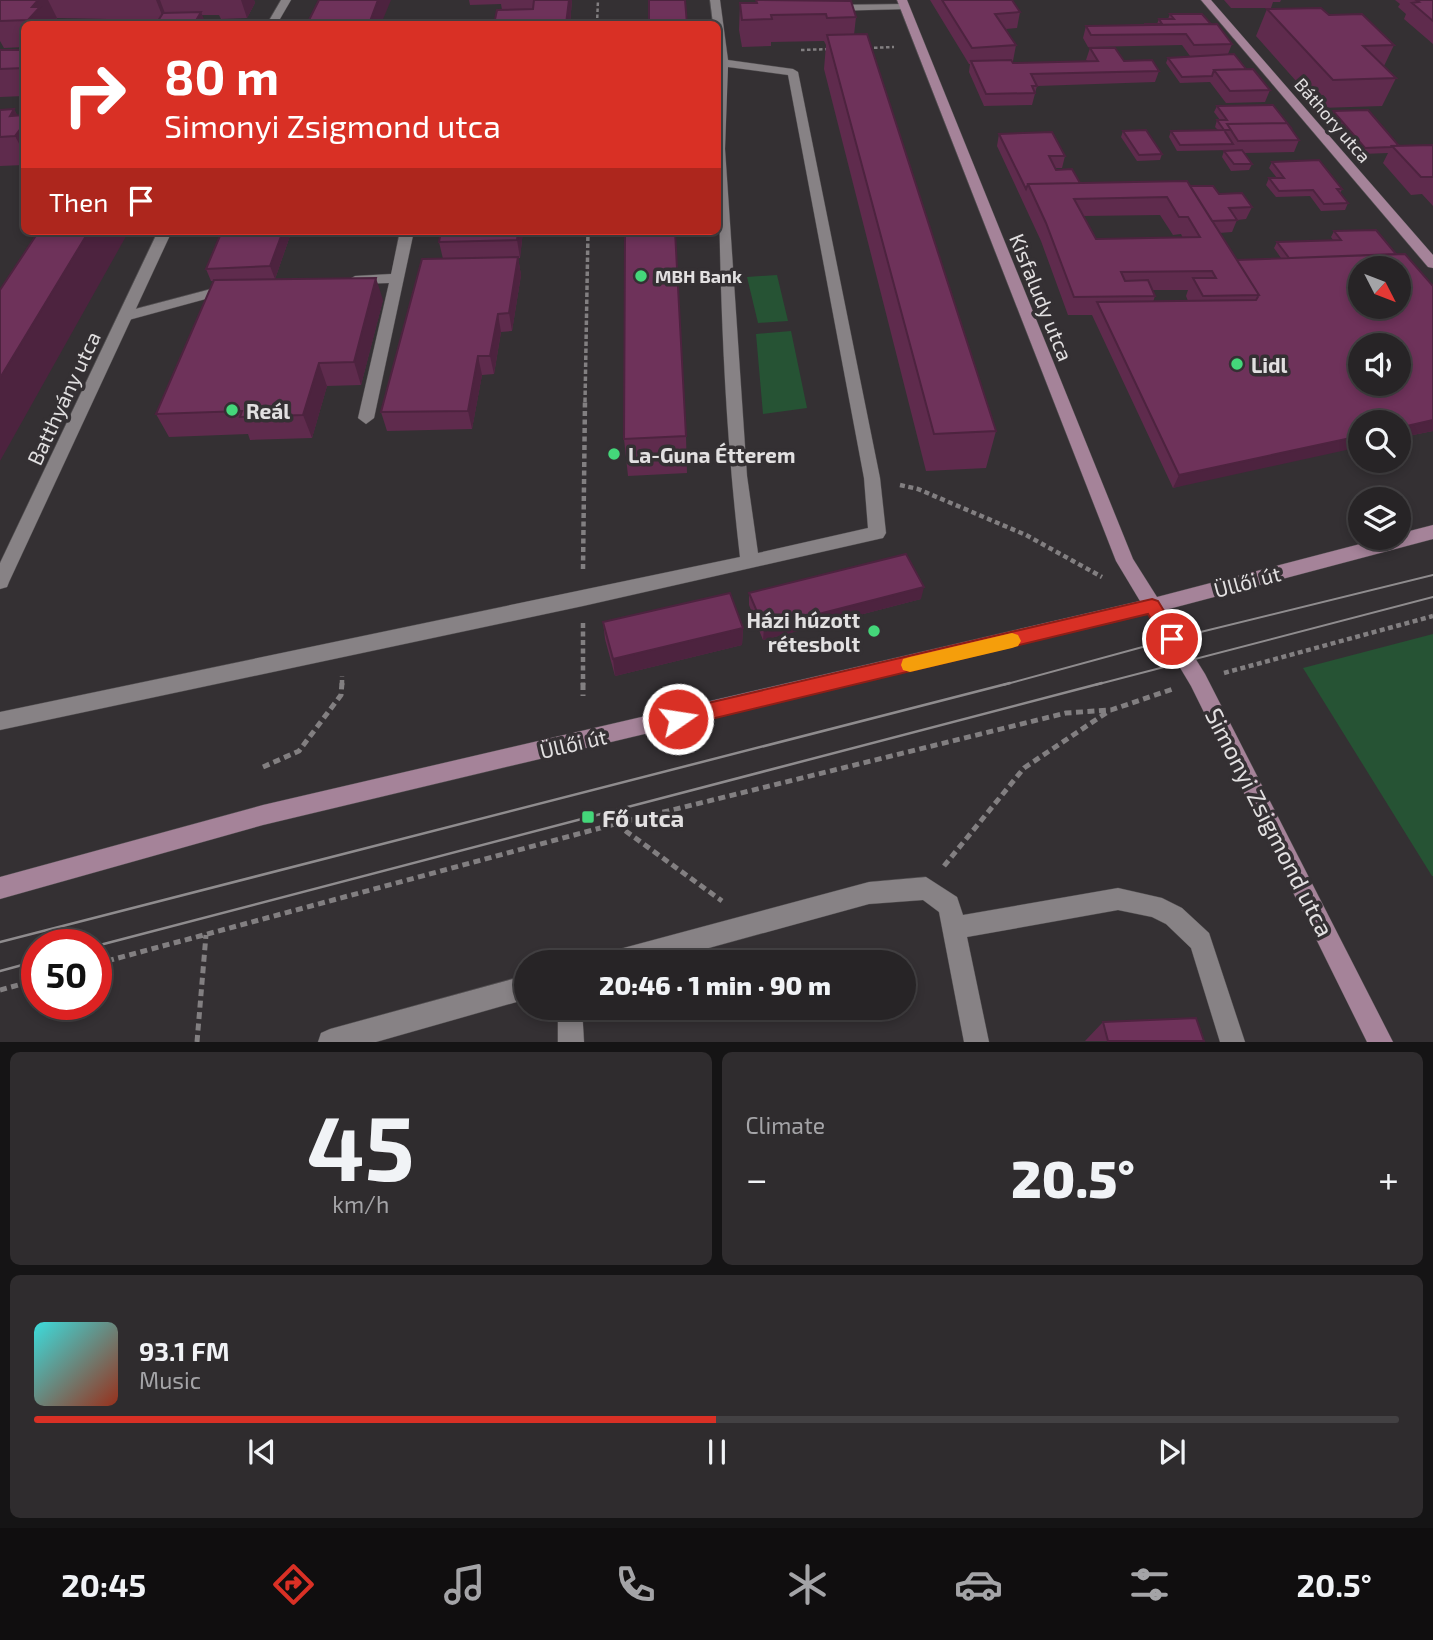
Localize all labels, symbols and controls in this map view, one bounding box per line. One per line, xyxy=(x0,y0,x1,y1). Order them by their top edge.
text: 80 m xyxy=(164,46,279,105)
icon: right xyxy=(49,49,140,140)
street label: Báthory utca xyxy=(1290,73,1376,167)
text: Simonyi Zsigmond utca xyxy=(164,106,501,144)
icon: arrive xyxy=(122,182,160,220)
text: Then xyxy=(49,186,108,217)
street label: Kisfaludy utca xyxy=(1005,230,1079,364)
north arrow xyxy=(1348,256,1410,318)
map controls xyxy=(1348,256,1411,550)
place label: MBH Bank xyxy=(655,265,742,287)
marker: MBH Bank xyxy=(633,268,649,284)
street label: Batthyány utca xyxy=(21,327,105,469)
button: sound xyxy=(1348,333,1411,396)
place label: Lidl xyxy=(1251,352,1288,377)
marker: Lidl xyxy=(1229,356,1245,372)
place label: Reál xyxy=(246,398,290,423)
marker: Reál xyxy=(224,402,240,418)
button: search xyxy=(1348,410,1411,473)
place label: La-Guna Étterem xyxy=(628,442,795,467)
marker: La-Guna Étterem xyxy=(606,446,622,462)
button: layers xyxy=(1348,487,1411,550)
street label: Üllői út xyxy=(1211,560,1283,602)
place label: Házi húzott rétesbolt xyxy=(747,607,860,656)
pin xyxy=(1142,609,1202,669)
icon: arrive xyxy=(1153,620,1191,658)
marker: Házi húzott rétesbolt xyxy=(866,623,882,639)
position arrow xyxy=(641,682,715,756)
street label: Simonyi Zsigmond utca xyxy=(1200,703,1340,941)
street label: Üllői út xyxy=(537,723,609,763)
place label: Fő utca xyxy=(602,803,684,832)
marker: Fő utca xyxy=(580,809,596,825)
speed limit sign: 50 xyxy=(21,929,112,1020)
text: 20:46 · 1 min · 90 m xyxy=(599,969,831,1000)
text: 45 xyxy=(307,1090,415,1199)
text: Climate xyxy=(746,1111,825,1139)
text: 20.5° xyxy=(1011,1146,1135,1208)
text: − xyxy=(746,1155,768,1201)
text: + xyxy=(1378,1155,1399,1201)
text: km/h xyxy=(332,1190,389,1218)
text: 93.1 FM xyxy=(139,1335,229,1366)
text: Music xyxy=(139,1366,201,1394)
icon: previous xyxy=(243,1433,281,1471)
icon: pause xyxy=(698,1433,736,1471)
icon: next xyxy=(1153,1433,1191,1471)
icon: directions xyxy=(269,1560,318,1609)
icon: music xyxy=(440,1560,489,1609)
icon: phone xyxy=(611,1560,660,1609)
icon: climate xyxy=(783,1560,832,1609)
icon: car xyxy=(954,1560,1003,1609)
icon: filters xyxy=(1125,1560,1174,1609)
text: 20:45 xyxy=(61,1565,146,1603)
text: 20.5° xyxy=(1297,1565,1372,1603)

